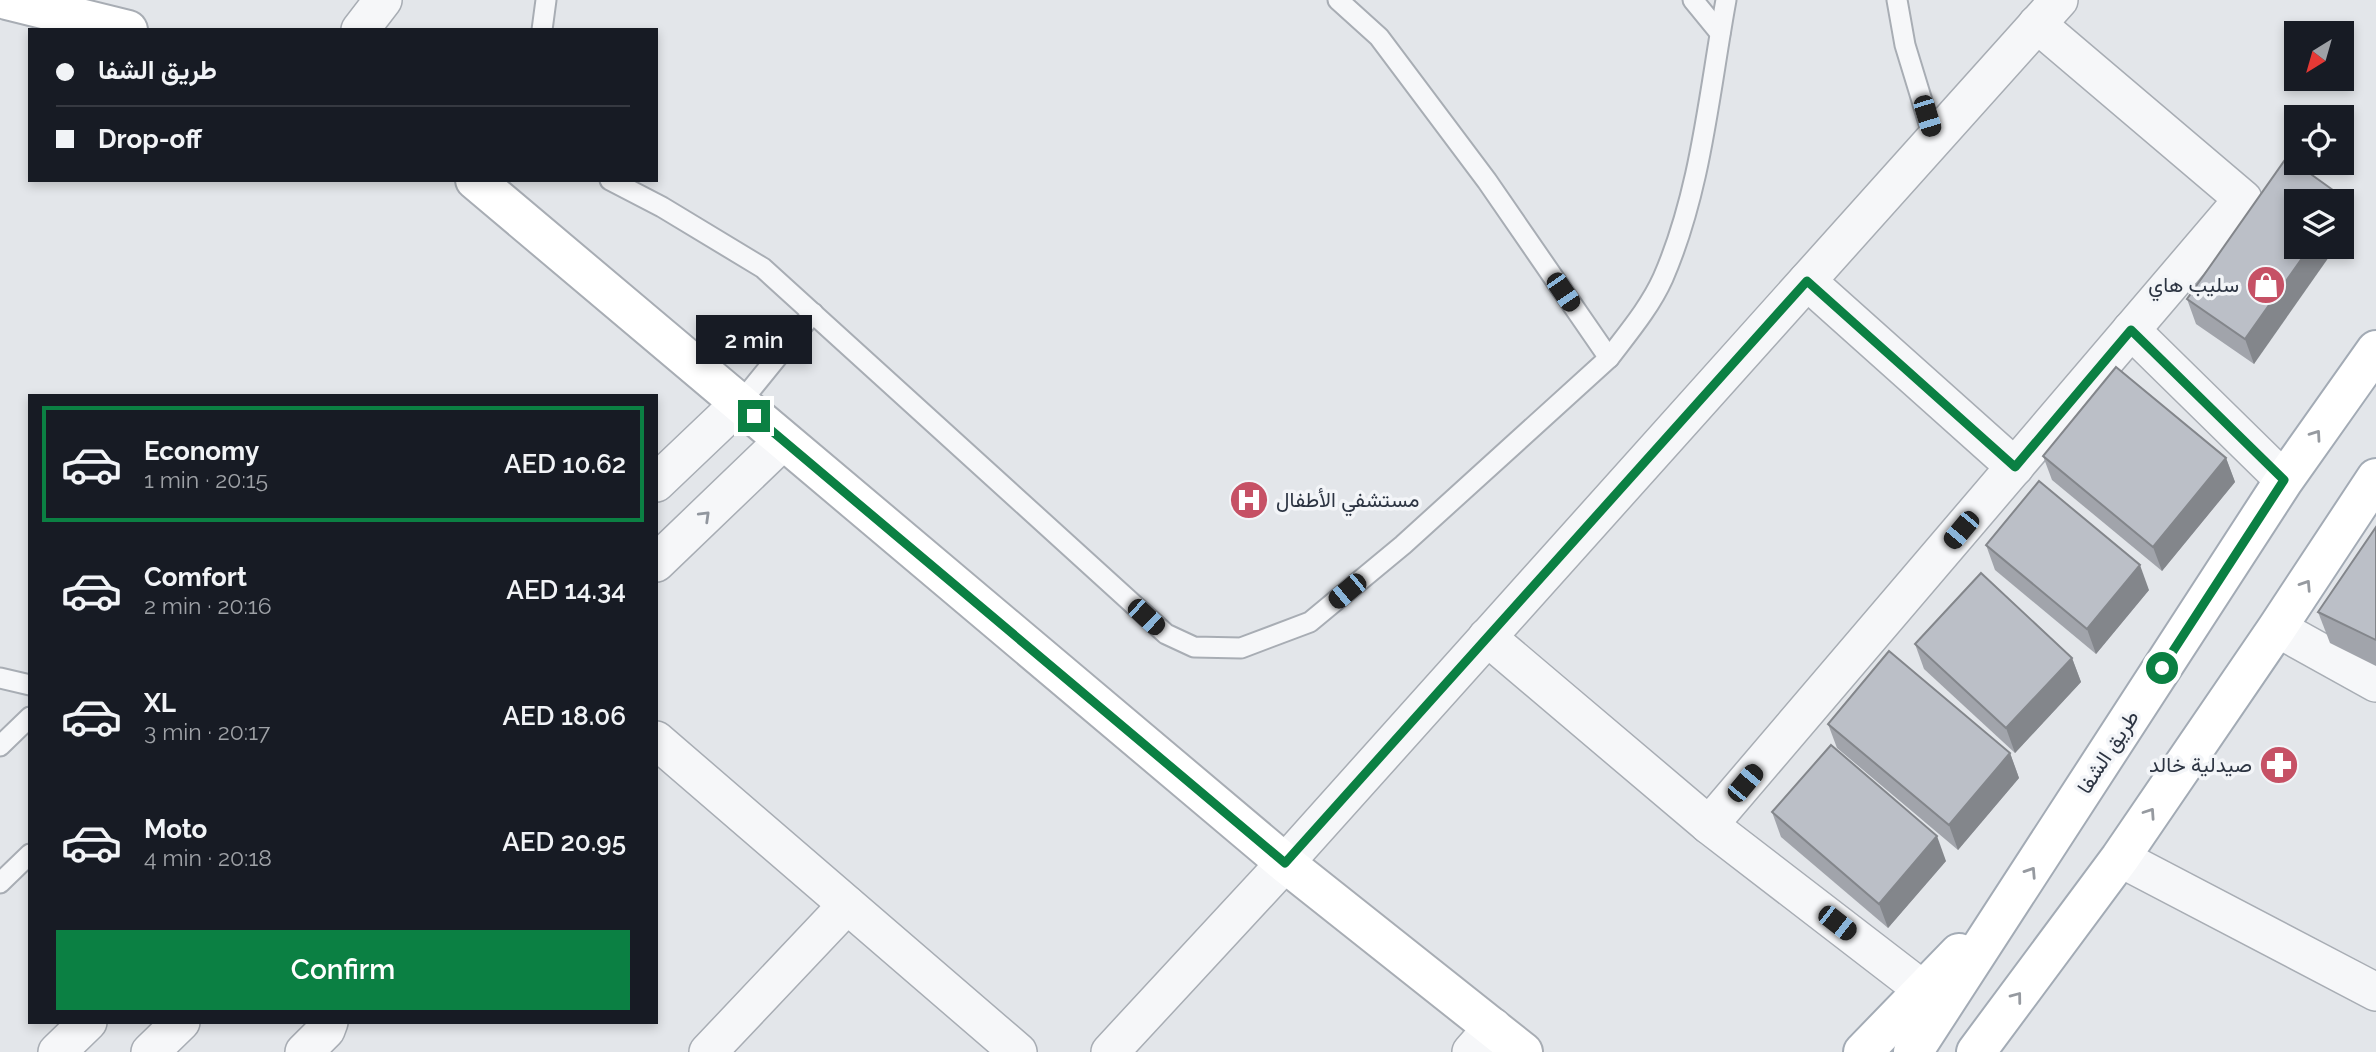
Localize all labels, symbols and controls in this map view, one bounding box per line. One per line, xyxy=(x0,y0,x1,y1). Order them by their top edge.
north arrow xyxy=(2284,21,2354,91)
map controls xyxy=(2284,21,2354,259)
text: طريق الشفا xyxy=(98,55,217,85)
car xyxy=(1911,93,1944,139)
button: locate xyxy=(2284,105,2354,175)
text: Drop-off xyxy=(98,124,202,154)
button: layers xyxy=(2284,189,2354,259)
shop icon: سليب هاي xyxy=(2245,264,2287,306)
car xyxy=(1543,269,1584,315)
place label: سليب هاي xyxy=(2148,272,2239,302)
callout: 2 min xyxy=(696,314,812,364)
text: 2 min xyxy=(725,326,783,353)
route end xyxy=(738,400,770,432)
one-way arrow xyxy=(2308,430,2320,443)
icon: car xyxy=(60,433,123,496)
text: Economy xyxy=(144,436,259,466)
text: AED 10.62 xyxy=(504,449,626,479)
text: 1 min · 20:15 xyxy=(144,466,268,493)
hospital icon: مستشفي الأطفال xyxy=(1228,479,1270,521)
place label: مستشفي الأطفال xyxy=(1276,487,1419,517)
car xyxy=(1940,507,1983,553)
one-way arrow xyxy=(697,511,710,524)
icon: car xyxy=(60,559,123,622)
text: Comfort xyxy=(144,562,247,592)
car xyxy=(1325,569,1370,613)
text: AED 14.34 xyxy=(506,575,626,605)
one-way arrow xyxy=(2298,579,2311,592)
text: 2 min · 20:16 xyxy=(144,592,272,619)
car xyxy=(1124,595,1169,639)
route start xyxy=(2146,652,2178,684)
icon: car xyxy=(60,685,123,748)
text: XL xyxy=(144,688,176,718)
text: AED 18.06 xyxy=(503,701,626,731)
street label: طريق الشفا xyxy=(2071,705,2145,799)
text: 3 min · 20:17 xyxy=(144,718,270,745)
pharmacy icon: صيدلية خالد xyxy=(2258,744,2300,786)
place label: صيدلية خالد xyxy=(2149,752,2252,777)
car xyxy=(1724,760,1767,806)
one-way arrow xyxy=(2142,808,2154,821)
icon: car xyxy=(60,811,123,874)
text: Moto xyxy=(144,814,207,844)
text: AED 20.95 xyxy=(502,827,626,857)
text: 4 min · 20:18 xyxy=(144,844,272,871)
one-way arrow xyxy=(2022,867,2035,880)
car xyxy=(1814,902,1861,944)
button: Confirm xyxy=(56,930,630,1010)
one-way arrow xyxy=(2008,992,2021,1005)

